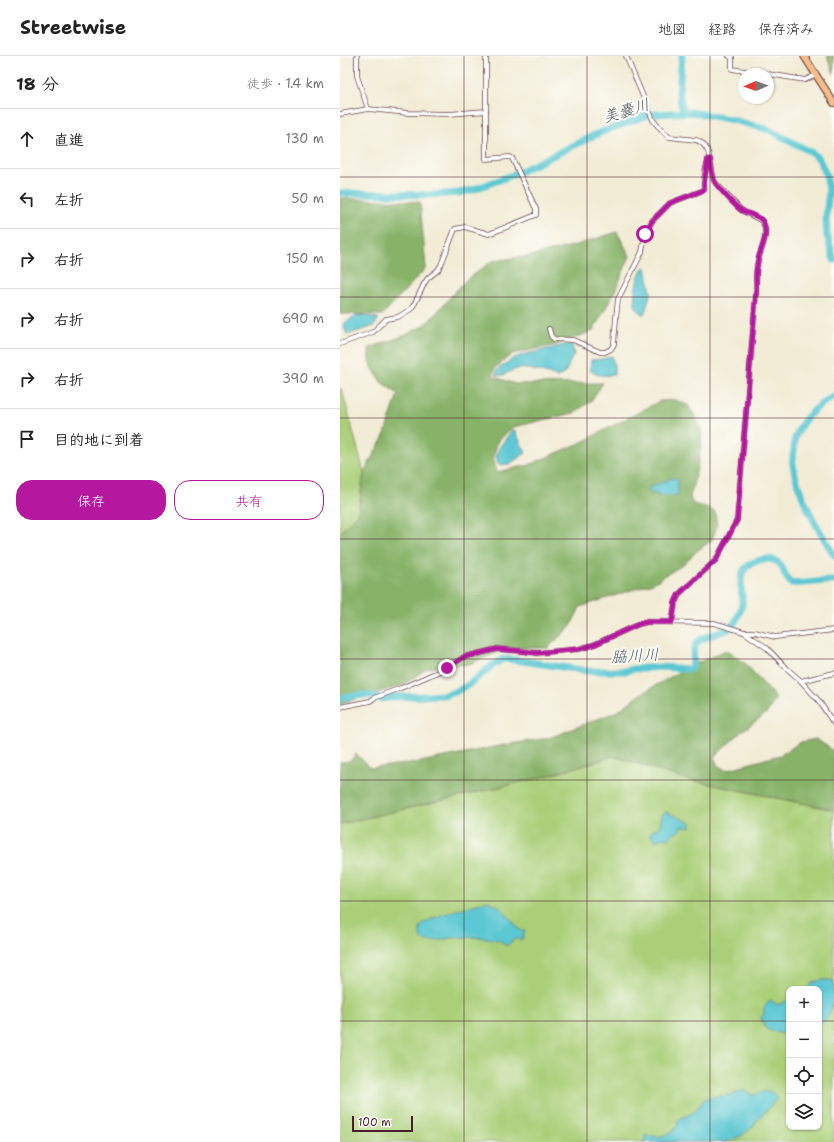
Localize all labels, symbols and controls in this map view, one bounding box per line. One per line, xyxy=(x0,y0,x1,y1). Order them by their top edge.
text: Streetwise xyxy=(20,15,126,40)
text: 地図 xyxy=(658,20,686,38)
text: 経路 xyxy=(708,20,736,38)
text: 保存済み xyxy=(758,20,814,38)
north arrow xyxy=(738,68,774,104)
text: 18 分 xyxy=(16,73,58,95)
text: 徒歩 · 1.4 km xyxy=(247,75,324,92)
water label: 美嚢川 xyxy=(600,94,652,127)
icon: ahead xyxy=(16,128,38,150)
text: 直進 xyxy=(54,130,84,150)
text: 130 m xyxy=(286,130,324,147)
icon: left xyxy=(16,188,38,210)
text: 左折 xyxy=(54,190,84,210)
text: 50 m xyxy=(291,190,324,207)
route start xyxy=(636,225,654,243)
icon: right xyxy=(16,248,38,270)
text: 右折 xyxy=(54,250,84,270)
text: 150 m xyxy=(286,250,324,267)
icon: right xyxy=(16,308,38,330)
text: 右折 xyxy=(54,310,84,330)
text: 690 m xyxy=(282,310,324,327)
icon: right xyxy=(16,368,38,390)
text: 右折 xyxy=(54,370,84,390)
text: 390 m xyxy=(282,370,324,387)
icon: arrive xyxy=(16,428,38,450)
text: 目的地に到着 xyxy=(54,430,144,450)
button: 保存 xyxy=(16,480,166,520)
button: 共有 xyxy=(174,480,324,520)
water label: 脇川川 xyxy=(611,644,660,667)
route end xyxy=(438,659,456,677)
map controls xyxy=(786,986,822,1130)
button: + xyxy=(786,986,822,1022)
button: − xyxy=(786,1022,822,1058)
button: locate xyxy=(786,1058,822,1094)
button: layers xyxy=(786,1094,822,1130)
scale bar xyxy=(352,1114,413,1133)
text: 100 m xyxy=(358,1115,391,1130)

